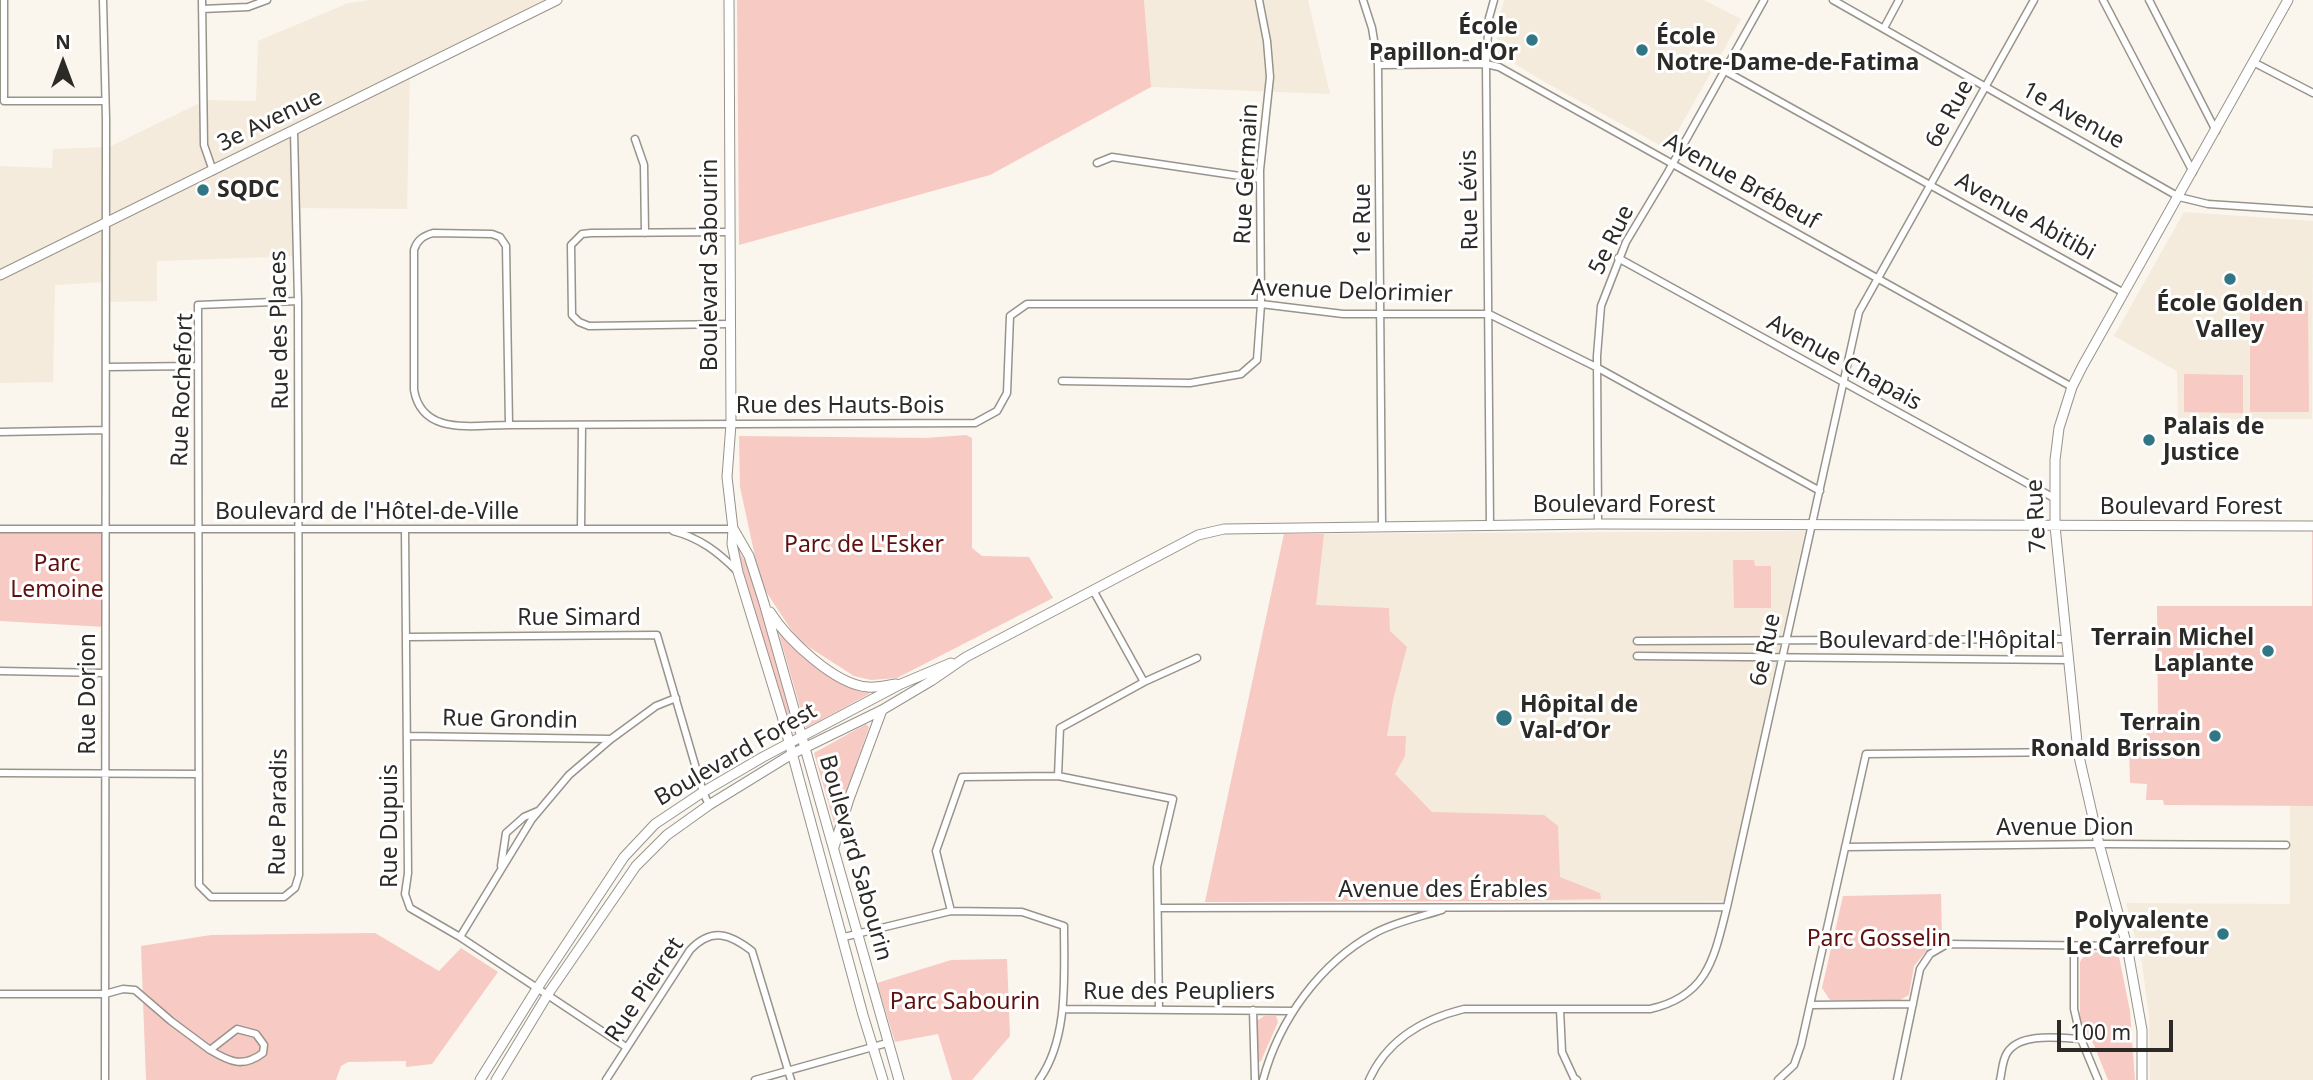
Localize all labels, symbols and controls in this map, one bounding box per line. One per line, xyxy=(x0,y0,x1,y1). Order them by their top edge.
place label: École Papillon-d'Or xyxy=(1369,13,1518,67)
place label: École Notre-Dame-de-Fatima xyxy=(1656,23,1919,77)
north arrow xyxy=(28,28,98,98)
text: N xyxy=(55,29,71,55)
marker: École Papillon-d'Or xyxy=(1524,32,1540,48)
marker: École Notre-Dame-de-Fatima xyxy=(1634,42,1650,58)
street label: 6e Rue xyxy=(1920,75,1980,153)
street label: 1e Avenue xyxy=(2017,77,2129,155)
street label: 3e Avenue xyxy=(213,84,327,158)
street label: Rue Germain xyxy=(1230,103,1264,245)
street label: Avenue Brébeuf xyxy=(1659,128,1823,236)
street label: Rue Lévis xyxy=(1455,149,1485,251)
street label: Boulevard Sabourin xyxy=(696,159,724,371)
street label: Avenue Abitibi xyxy=(1950,167,2100,267)
place label: SQDC xyxy=(217,176,279,204)
marker: SQDC xyxy=(195,182,211,198)
street label: 1e Rue xyxy=(1349,183,1377,257)
street label: 5e Rue xyxy=(1583,201,1641,279)
street label: Rue des Places xyxy=(265,250,295,410)
marker: École Golden Valley xyxy=(2222,271,2238,287)
street label: Avenue Delorimier xyxy=(1251,275,1453,309)
place label: École Golden Valley xyxy=(2157,290,2303,344)
street label: Avenue Chapais xyxy=(1762,309,1926,417)
street label: Rue Rochefort xyxy=(167,313,199,467)
street label: Rue des Hauts-Bois xyxy=(736,392,944,420)
place label: Palais de Justice xyxy=(2163,413,2264,467)
marker: Palais de Justice xyxy=(2141,432,2157,448)
street label: 7e Rue xyxy=(2021,479,2053,553)
street label: Boulevard Forest xyxy=(1533,491,1715,519)
street label: Boulevard Forest xyxy=(2100,493,2282,521)
street label: Boulevard de l'Hôtel-de-Ville xyxy=(215,498,519,526)
park label: Parc de L'Esker xyxy=(784,531,944,559)
park label: Parc Lemoine xyxy=(10,550,104,604)
street label: Rue Simard xyxy=(517,604,641,632)
street label: 6e Rue xyxy=(1745,611,1787,689)
place label: Terrain Michel Laplante xyxy=(2091,624,2254,678)
street label: Boulevard de l'Hôpital xyxy=(1818,627,2056,655)
street label: Rue Dorion xyxy=(74,633,102,755)
marker: Terrain Michel Laplante xyxy=(2260,643,2276,659)
place label: Hôpital de Val-d’Or xyxy=(1520,691,1638,745)
street label: Boulevard Forest xyxy=(650,697,822,813)
street label: Rue Grondin xyxy=(442,705,578,735)
marker: Hôpital de Val-d’Or xyxy=(1494,708,1514,728)
place label: Terrain Ronald Brisson xyxy=(2031,709,2201,763)
marker: Terrain Ronald Brisson xyxy=(2207,728,2223,744)
street label: Rue Paradis xyxy=(264,748,294,876)
street label: Boulevard Sabourin xyxy=(812,752,898,964)
street label: Rue Dupuis xyxy=(376,764,404,888)
street label: Avenue Dion xyxy=(1996,814,2134,842)
street label: Avenue des Érables xyxy=(1338,876,1548,904)
place label: Polyvalente Le Carrefour xyxy=(2066,907,2209,961)
park label: Parc Gosselin xyxy=(1807,925,1951,953)
marker: Polyvalente Le Carrefour xyxy=(2215,926,2231,942)
street label: Rue Pierret xyxy=(600,932,690,1048)
street label: Rue des Peupliers xyxy=(1083,978,1275,1006)
park label: Parc Sabourin xyxy=(890,988,1040,1016)
scale bar xyxy=(2061,1006,2176,1050)
text: 100 m xyxy=(2070,1018,2131,1046)

